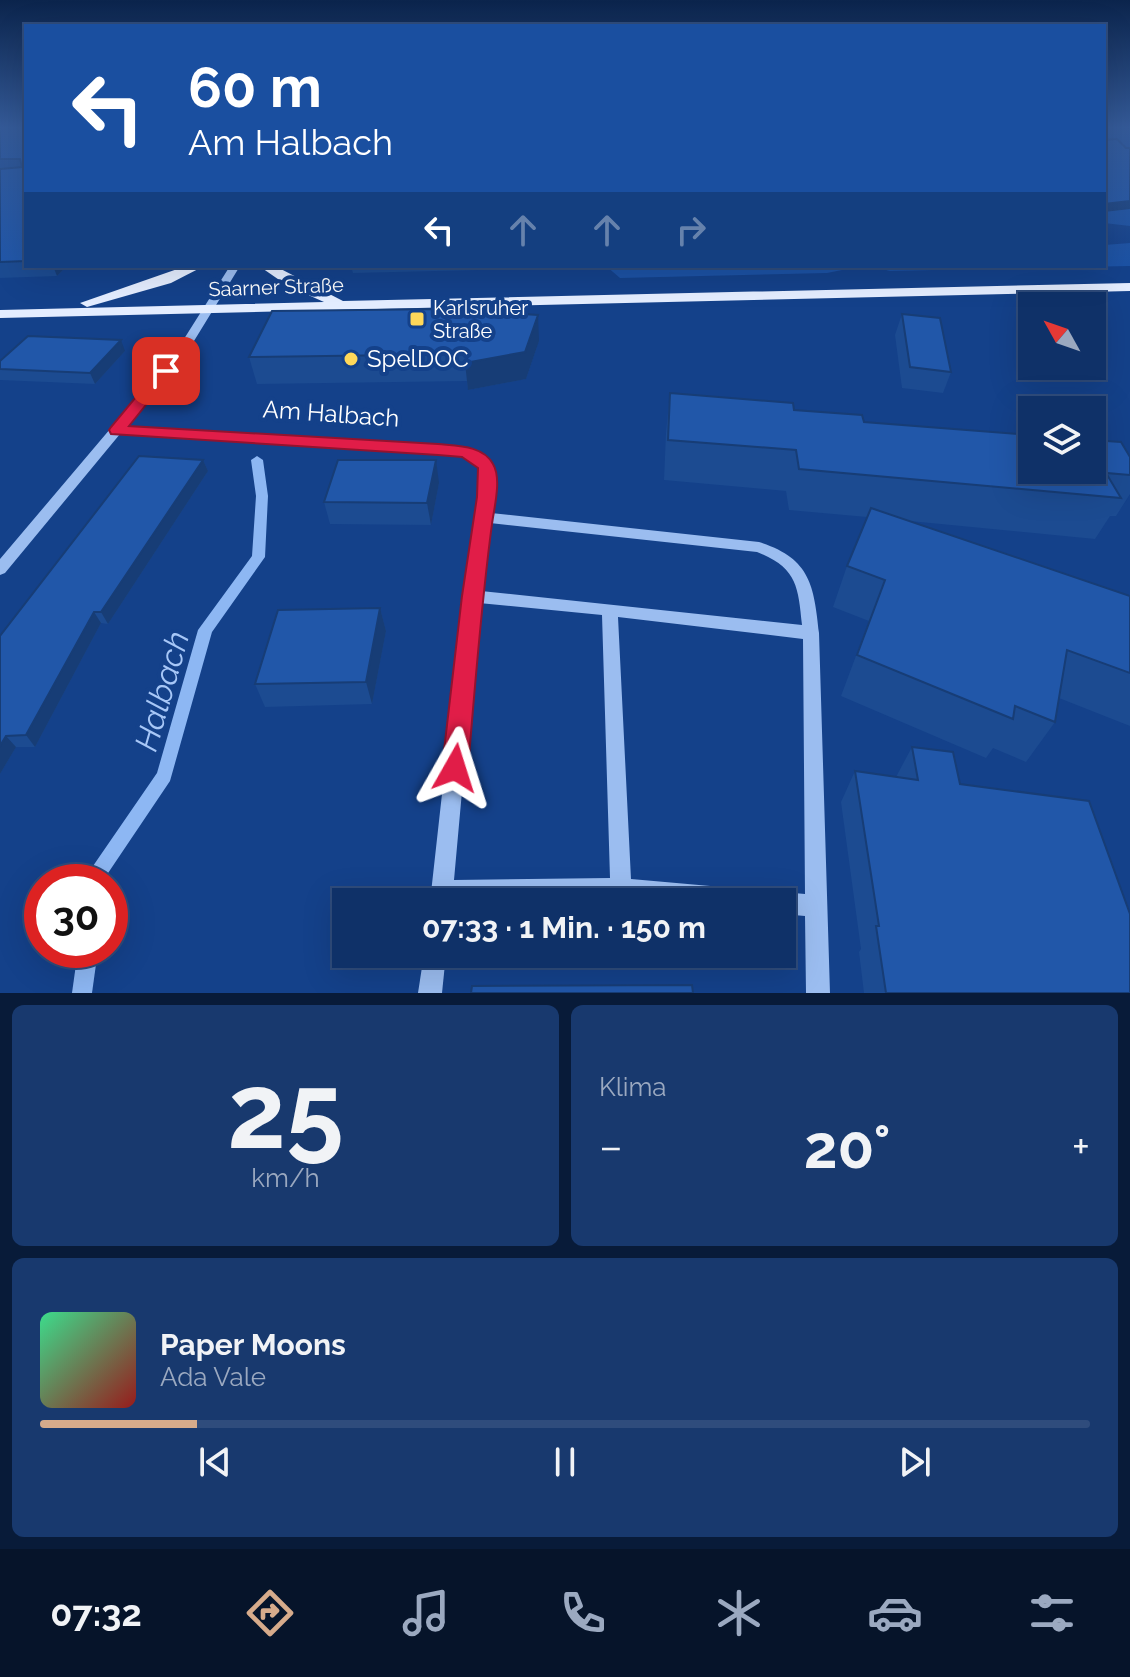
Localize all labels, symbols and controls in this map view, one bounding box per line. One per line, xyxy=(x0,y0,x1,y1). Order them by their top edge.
text: 60 m xyxy=(188,54,322,120)
icon: left xyxy=(56,56,160,160)
text: Am Halbach xyxy=(188,121,393,163)
icon: left xyxy=(417,208,461,252)
icon: ahead xyxy=(501,208,545,252)
icon: ahead xyxy=(585,208,629,252)
icon: right xyxy=(669,208,713,252)
street label: Saarner Straße xyxy=(208,273,344,301)
north arrow xyxy=(1018,292,1106,380)
map controls xyxy=(1018,292,1106,484)
place label: Karlsruher Straße xyxy=(433,296,528,343)
marker: Karlsruher Straße xyxy=(408,310,426,328)
pin xyxy=(132,337,200,405)
place label: SpelDOC xyxy=(367,344,469,373)
icon: arrive xyxy=(144,349,188,393)
marker: SpelDOC xyxy=(342,350,360,368)
street label: Am Halbach xyxy=(262,394,400,433)
button: layers xyxy=(1018,396,1106,484)
water label: Halbach xyxy=(127,627,196,755)
position arrow xyxy=(413,726,497,810)
speed limit sign: 30 xyxy=(24,864,128,968)
text: 07:33 · 1 Min. · 150 m xyxy=(422,910,706,945)
text: 25 xyxy=(227,1050,344,1172)
text: Klima xyxy=(599,1072,667,1102)
text: 20° xyxy=(804,1112,891,1182)
text: − xyxy=(599,1121,623,1172)
text: + xyxy=(1072,1121,1090,1172)
text: km/h xyxy=(251,1163,320,1193)
text: Paper Moons xyxy=(160,1327,346,1362)
text: Ada Vale xyxy=(160,1362,266,1392)
icon: previous xyxy=(193,1440,237,1484)
icon: pause xyxy=(543,1440,587,1484)
icon: next xyxy=(893,1440,937,1484)
icon: directions xyxy=(242,1585,298,1641)
icon: music xyxy=(398,1585,454,1641)
icon: phone xyxy=(555,1585,611,1641)
icon: climate xyxy=(711,1585,767,1641)
icon: car xyxy=(867,1585,923,1641)
icon: filters xyxy=(1024,1585,1080,1641)
text: 07:32 xyxy=(50,1592,142,1634)

